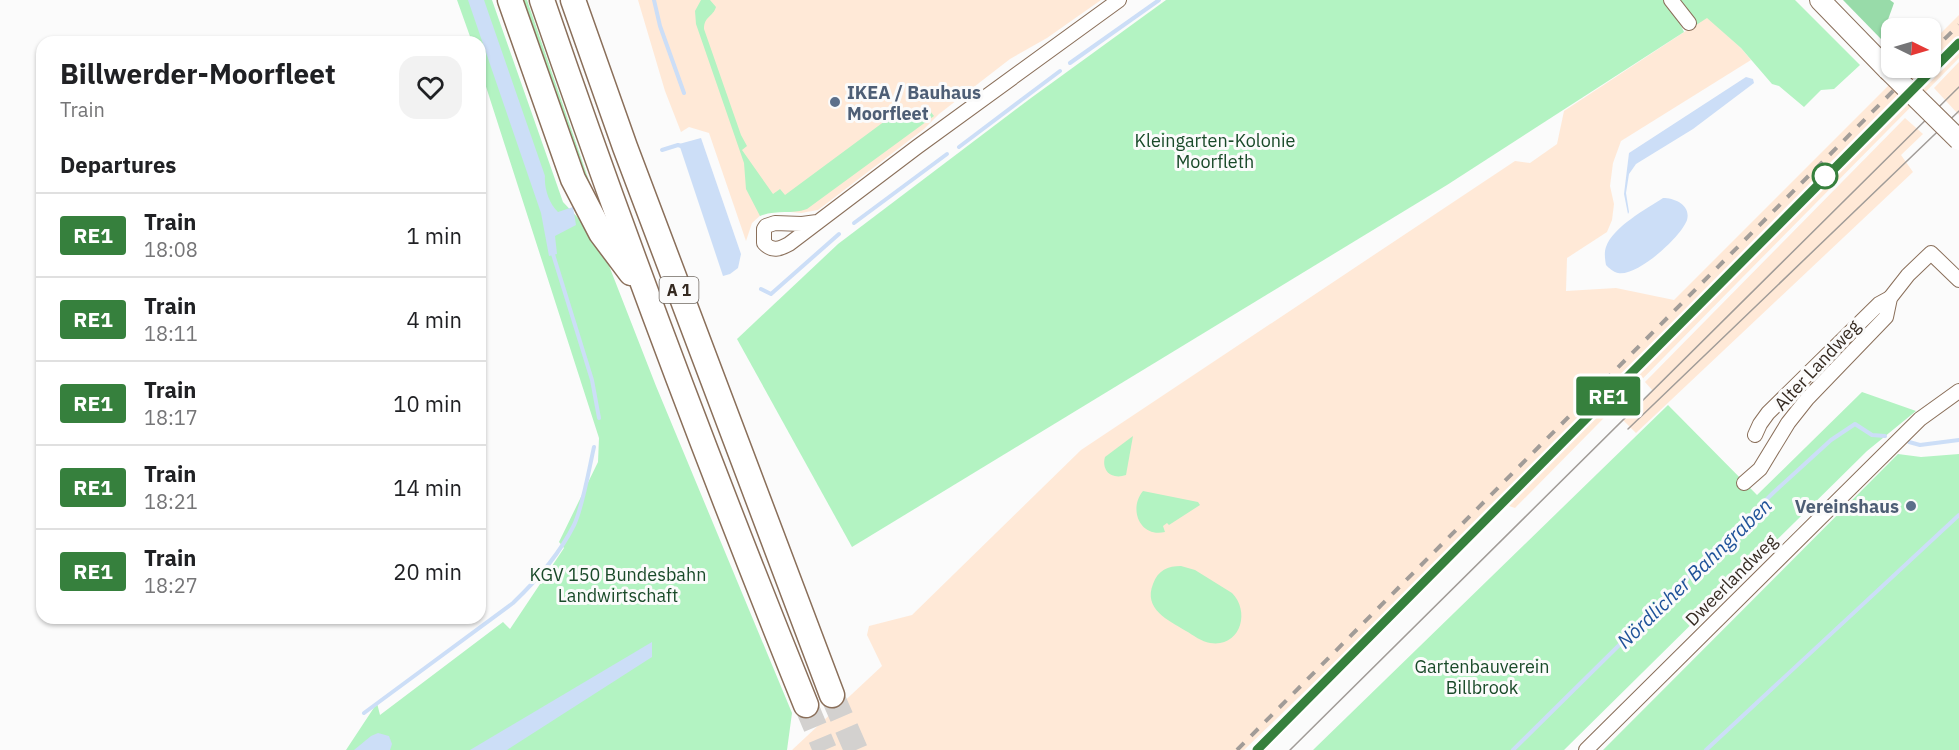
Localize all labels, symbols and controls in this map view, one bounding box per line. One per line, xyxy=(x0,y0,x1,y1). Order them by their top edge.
north arrow xyxy=(1881,18,1941,78)
map controls xyxy=(1881,18,1941,78)
text: Billwerder-Moorfleet xyxy=(60,55,336,92)
button: heart xyxy=(399,56,462,119)
place label: IKEA / Bauhaus Moorfleet xyxy=(847,81,981,125)
marker: IKEA / Bauhaus Moorfleet xyxy=(828,95,842,109)
text: Train xyxy=(60,96,105,123)
park label: Kleingarten-Kolonie Moorfleth xyxy=(1135,129,1296,173)
text: Departures xyxy=(60,150,176,179)
unlabelled marker xyxy=(1812,163,1838,189)
text: Train xyxy=(144,207,196,236)
text: RE1 xyxy=(73,221,113,249)
text: 1 min xyxy=(406,221,462,250)
text: 18:08 xyxy=(144,236,198,263)
road number: A 1 xyxy=(660,277,698,303)
text: Train xyxy=(144,291,196,320)
text: RE1 xyxy=(73,305,113,333)
text: 4 min xyxy=(406,305,462,334)
street label: Alter Landweg xyxy=(1769,314,1865,415)
text: 18:11 xyxy=(144,320,198,347)
text: Train xyxy=(144,375,196,404)
line badge: RE1 xyxy=(1574,376,1642,416)
text: RE1 xyxy=(1588,382,1628,410)
text: RE1 xyxy=(73,389,113,417)
text: 10 min xyxy=(393,389,462,418)
text: 18:17 xyxy=(144,404,198,431)
text: Train xyxy=(144,459,196,488)
text: RE1 xyxy=(73,473,113,501)
text: 14 min xyxy=(393,473,462,502)
text: 18:21 xyxy=(144,488,198,515)
water label: Nördlicher Bahngraben xyxy=(1611,492,1777,654)
place label: Vereinshaus xyxy=(1795,495,1899,518)
marker: Vereinshaus xyxy=(1904,499,1918,513)
street label: Dweerlandweg xyxy=(1680,529,1782,631)
text: Train xyxy=(144,543,196,572)
text: RE1 xyxy=(73,557,113,585)
text: 20 min xyxy=(393,557,462,586)
park label: KGV 150 Bundesbahn Landwirtschaft xyxy=(530,563,706,607)
text: 18:27 xyxy=(144,572,198,599)
park label: Gartenbauverein Billbrook xyxy=(1414,655,1550,699)

